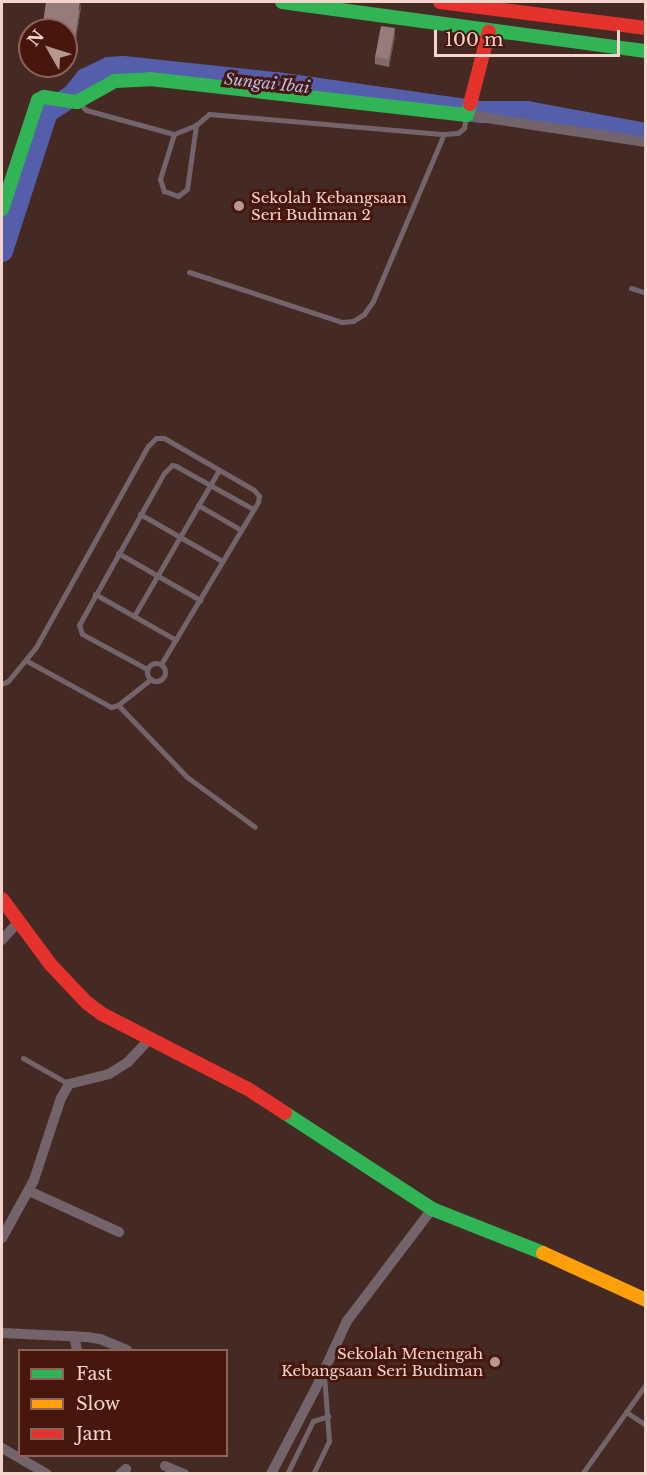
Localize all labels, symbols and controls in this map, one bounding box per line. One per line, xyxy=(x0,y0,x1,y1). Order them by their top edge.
north arrow xyxy=(18,18,78,78)
scale bar xyxy=(437,18,623,56)
text: N xyxy=(23,26,48,50)
text: 100 m xyxy=(445,29,503,51)
water label: Sungai Ibai xyxy=(223,69,311,97)
place label: Sekolah Kebangsaan Seri Budiman 2 xyxy=(251,188,407,223)
marker: Sekolah Kebangsaan Seri Budiman 2 xyxy=(232,199,246,213)
place label: Sekolah Menengah Kebangsaan Seri Budiman xyxy=(281,1344,483,1379)
legend xyxy=(18,1349,228,1457)
marker: Sekolah Menengah Kebangsaan Seri Budiman xyxy=(488,1355,502,1369)
text: Fast xyxy=(76,1363,112,1385)
text: Slow xyxy=(76,1393,120,1415)
text: Jam xyxy=(76,1423,112,1445)

